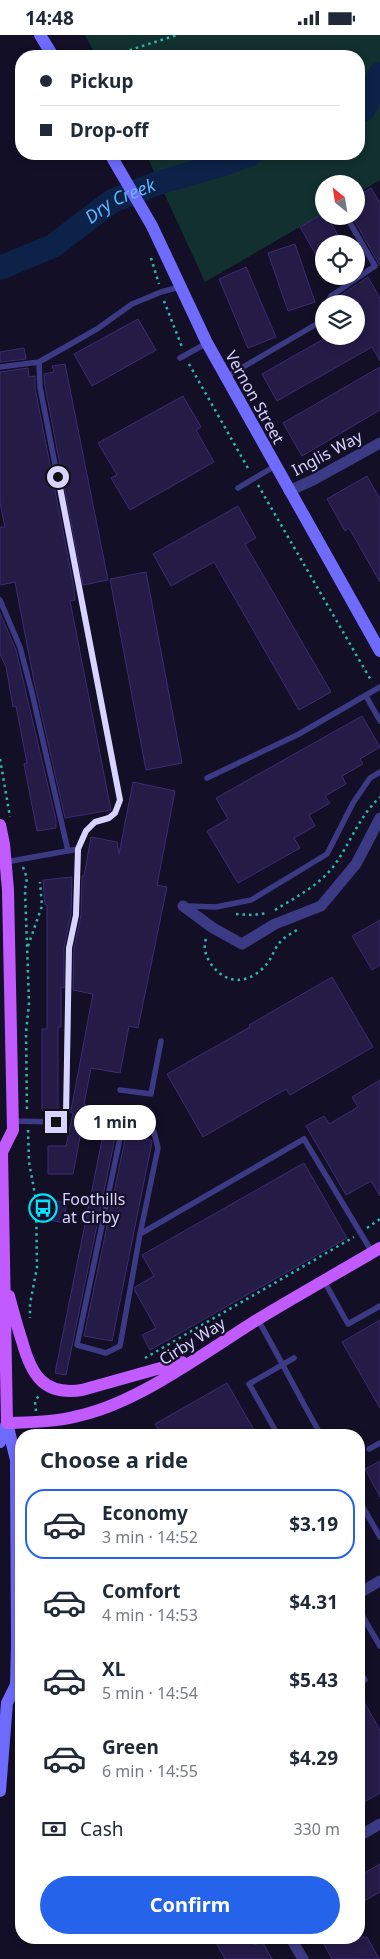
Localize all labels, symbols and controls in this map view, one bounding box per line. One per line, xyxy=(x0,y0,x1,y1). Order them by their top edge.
text: 14:48 xyxy=(25,5,74,31)
text: Pickup xyxy=(70,68,133,94)
text: Drop-off xyxy=(70,117,149,143)
water label: Dry Creek xyxy=(80,172,160,228)
north arrow xyxy=(315,175,365,225)
map controls xyxy=(315,175,365,345)
button: locate xyxy=(315,235,365,285)
button: layers xyxy=(315,295,365,345)
street label: Vernon Street xyxy=(220,347,290,448)
street label: Inglis Way xyxy=(288,425,367,481)
route start xyxy=(47,466,69,488)
callout: 1 min xyxy=(74,1105,156,1139)
route end xyxy=(45,1111,67,1133)
text: 1 min xyxy=(93,1111,137,1133)
place label: Foothills at Cirby xyxy=(62,1188,125,1228)
bus stop icon: Foothills at Cirby xyxy=(28,1193,58,1223)
street label: Cirby Way xyxy=(155,1312,230,1370)
text: Choose a ride xyxy=(40,1444,188,1474)
text: Economy xyxy=(102,1500,188,1526)
icon: car xyxy=(42,1502,87,1547)
text: $3.19 xyxy=(289,1511,338,1537)
text: 3 min · 14:52 xyxy=(102,1526,198,1548)
text: Comfort xyxy=(102,1578,181,1604)
icon: car xyxy=(42,1580,87,1625)
text: $4.31 xyxy=(289,1589,338,1615)
text: 4 min · 14:53 xyxy=(102,1604,198,1626)
text: XL xyxy=(102,1656,125,1682)
icon: car xyxy=(42,1658,87,1703)
text: $5.43 xyxy=(289,1667,338,1693)
text: 5 min · 14:54 xyxy=(102,1682,198,1704)
text: Green xyxy=(102,1734,159,1760)
icon: car xyxy=(42,1736,87,1781)
text: $4.29 xyxy=(289,1745,338,1771)
text: 6 min · 14:55 xyxy=(102,1760,198,1782)
icon: cash xyxy=(40,1815,68,1843)
text: Cash xyxy=(80,1816,124,1842)
text: 330 m xyxy=(293,1818,340,1840)
button: Confirm xyxy=(40,1876,340,1934)

